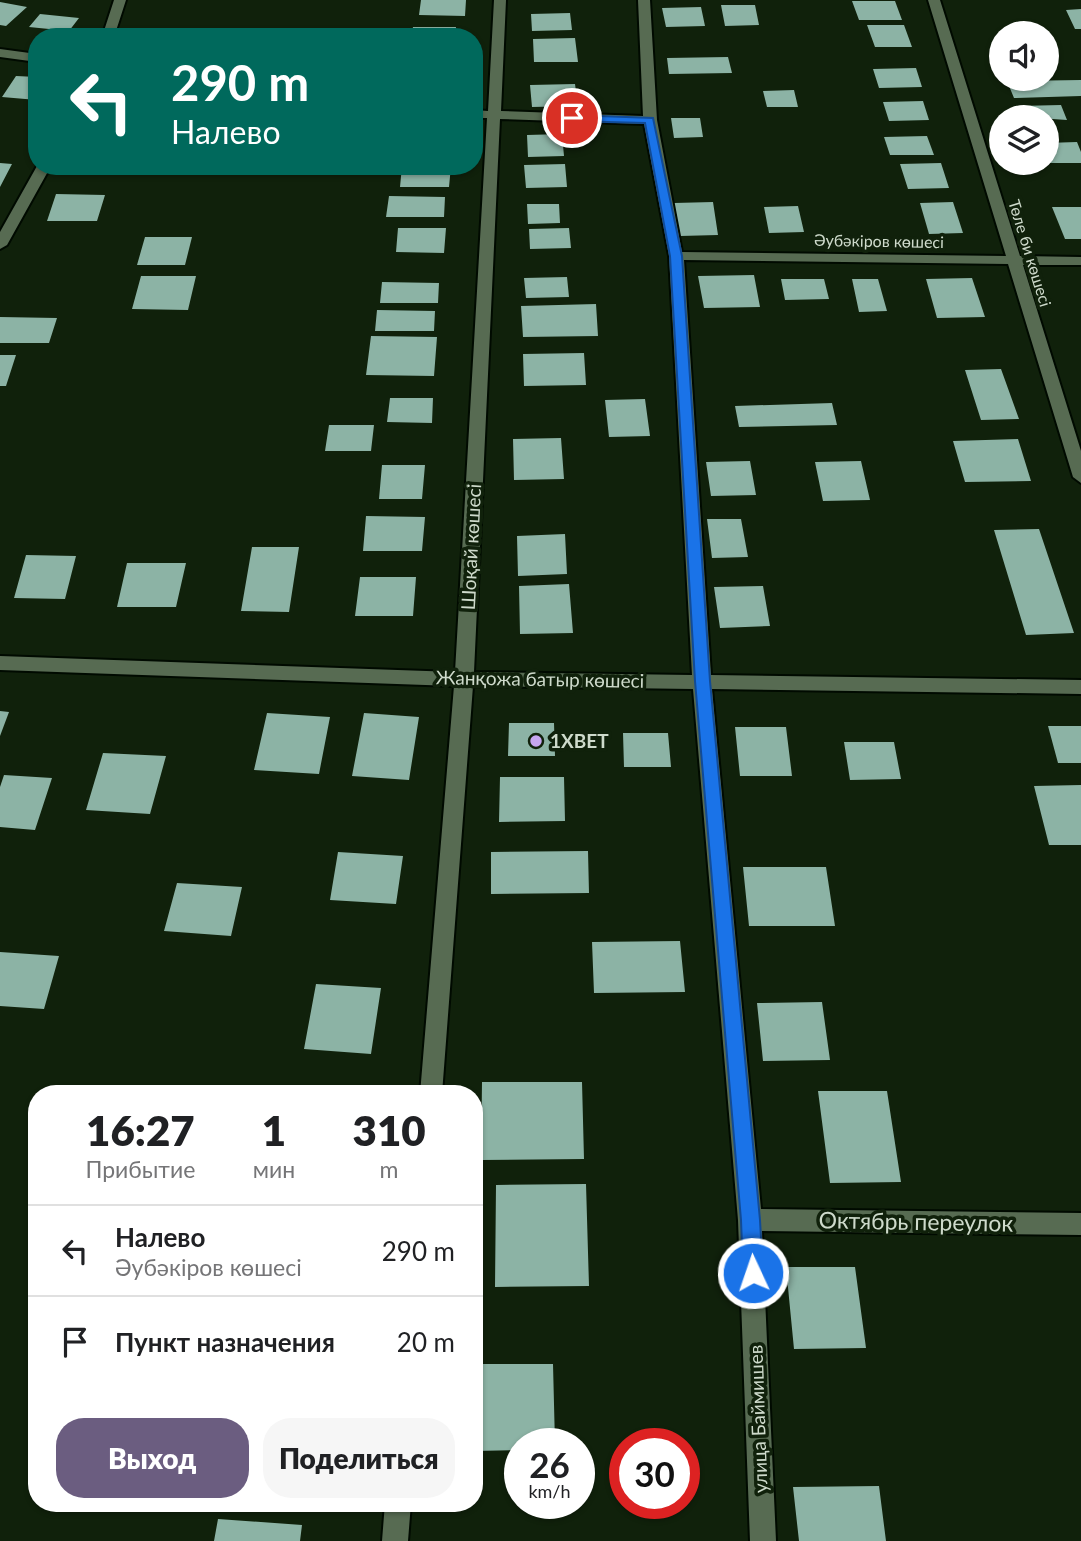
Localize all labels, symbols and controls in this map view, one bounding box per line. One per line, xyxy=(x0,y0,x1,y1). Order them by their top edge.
map controls xyxy=(989,21,1059,175)
button: sound xyxy=(989,21,1059,91)
text: 290 m xyxy=(171,53,309,111)
icon: left xyxy=(56,56,147,147)
pin xyxy=(542,88,602,148)
icon: arrive xyxy=(553,99,591,137)
button: layers xyxy=(989,105,1059,175)
text: Налево xyxy=(171,112,281,151)
street label: Төле би көшесі xyxy=(1005,197,1056,309)
street label: Әубәкіров көшесі xyxy=(814,230,944,251)
street label: Шоқай көшесі xyxy=(456,483,485,611)
street label: Жанқожа батыр көшесі xyxy=(436,665,644,692)
place label: 1XBET xyxy=(550,729,609,752)
marker: 1XBET xyxy=(528,733,544,749)
text: 16:27 xyxy=(86,1105,195,1155)
text: 1 xyxy=(262,1105,286,1155)
text: 310 xyxy=(353,1105,426,1155)
text: Прибытие xyxy=(85,1155,195,1183)
text: мин xyxy=(253,1155,295,1183)
text: m xyxy=(380,1155,399,1183)
street label: Октябрь переулок xyxy=(818,1205,1014,1237)
text: Налево xyxy=(115,1221,205,1253)
icon: left xyxy=(56,1232,94,1270)
text: 290 m xyxy=(382,1235,455,1267)
position arrow xyxy=(716,1236,790,1310)
text: Әубәкіров көшесі xyxy=(115,1253,302,1281)
icon: arrive xyxy=(56,1323,94,1361)
text: Пункт назначения xyxy=(115,1326,335,1358)
text: 20 m xyxy=(397,1326,455,1358)
street label: улица Баймишев xyxy=(743,1345,772,1494)
button: Выход xyxy=(56,1418,249,1498)
button: Поделиться xyxy=(263,1418,455,1498)
speed limit sign: 30 xyxy=(609,1428,700,1519)
text: 26 xyxy=(529,1443,570,1485)
text: km/h xyxy=(528,1480,571,1502)

